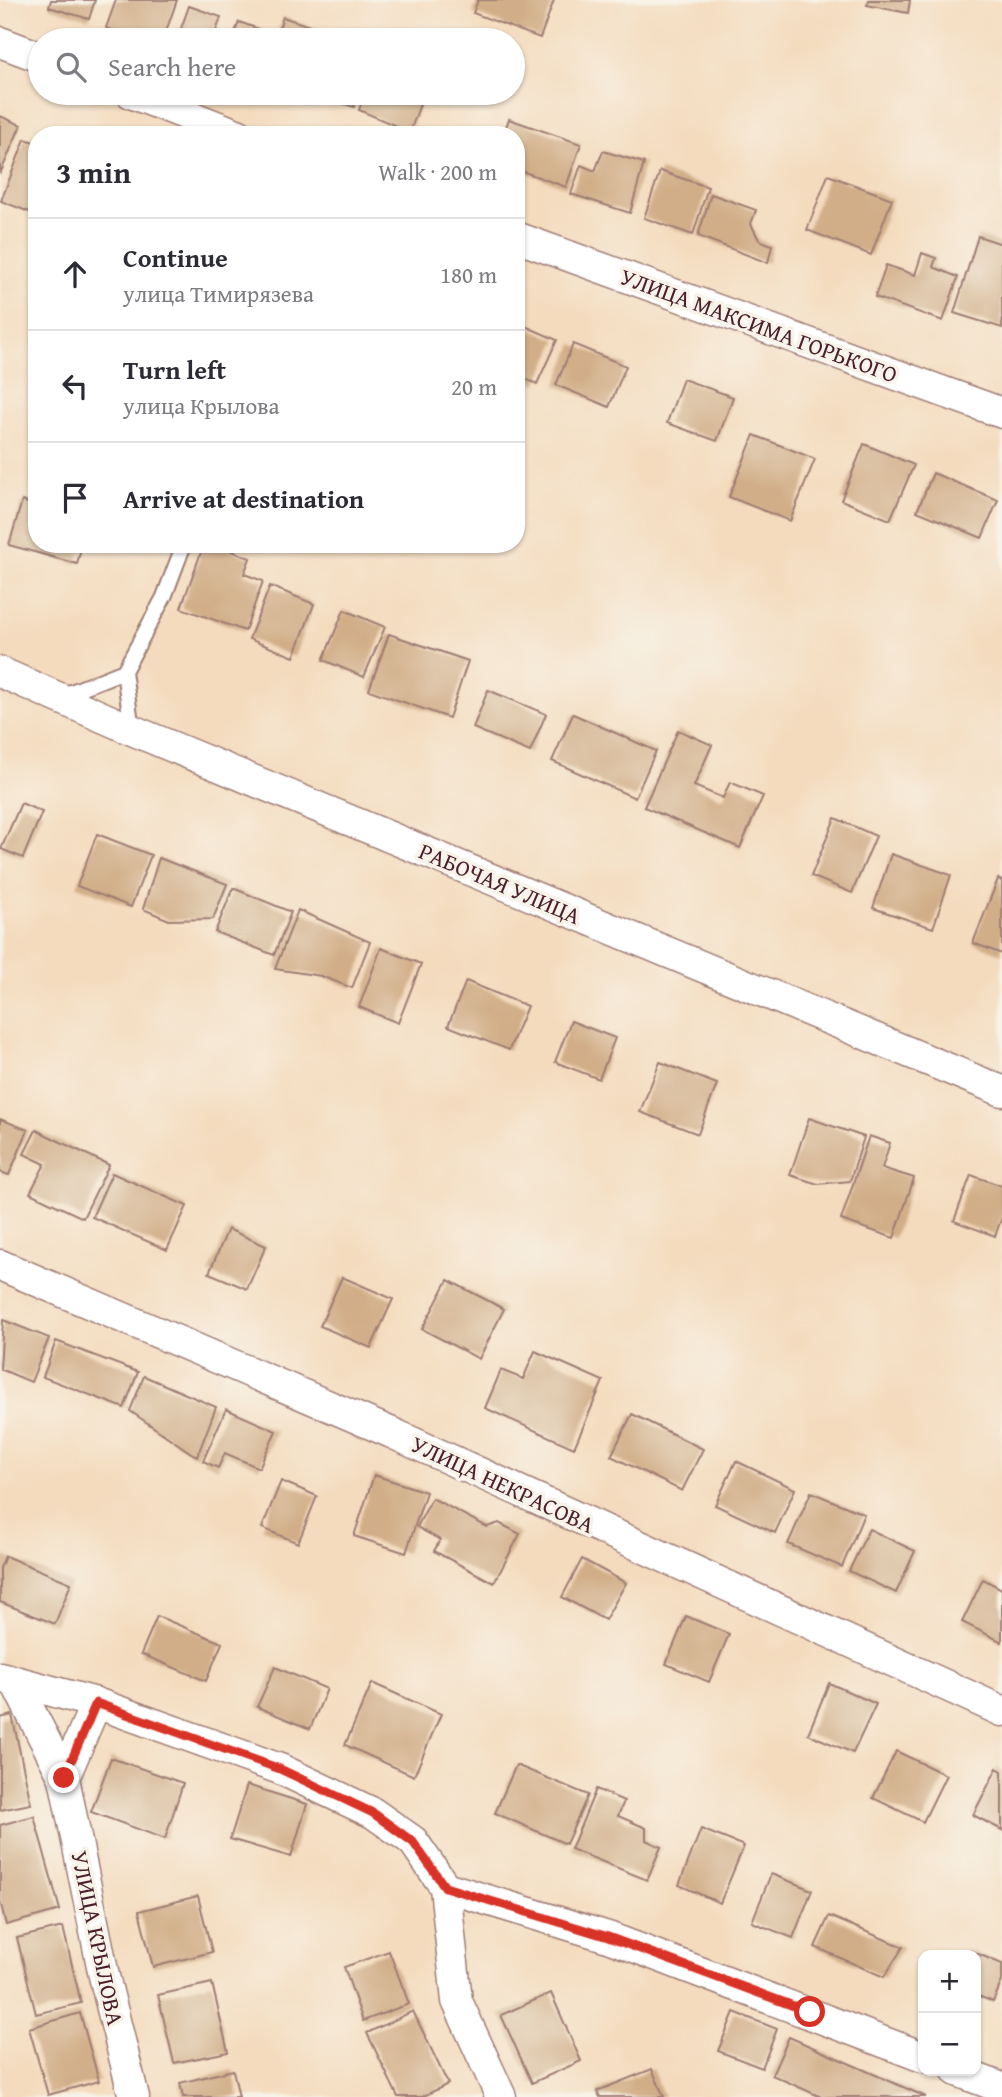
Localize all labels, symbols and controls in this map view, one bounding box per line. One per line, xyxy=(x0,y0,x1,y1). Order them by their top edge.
search box xyxy=(28,28,525,105)
text: Search here xyxy=(108,47,236,86)
icon: search xyxy=(52,48,90,86)
text: 3 min xyxy=(56,150,131,194)
text: Walk · 200 m xyxy=(378,155,497,188)
text: Continue xyxy=(123,238,228,277)
icon: ahead xyxy=(56,255,94,293)
text: 180 m xyxy=(440,258,497,291)
street label: УЛИЦА МАКСИМА ГОРЬКОГО xyxy=(616,259,902,391)
text: улица Тимирязева xyxy=(123,277,314,310)
text: Turn left xyxy=(123,350,226,389)
icon: left xyxy=(56,367,94,405)
text: 20 m xyxy=(451,370,497,403)
text: улица Крылова xyxy=(123,389,279,422)
icon: arrive xyxy=(56,479,94,517)
text: Arrive at destination xyxy=(123,479,364,518)
street label: РАБОЧАЯ УЛИЦА xyxy=(414,834,586,932)
street label: УЛИЦА НЕКРАСОВА xyxy=(406,1427,600,1541)
route end xyxy=(48,1762,79,1793)
street label: УЛИЦА КРЫЛОВА xyxy=(63,1848,133,2028)
map controls xyxy=(918,1950,981,2076)
button: + xyxy=(918,1950,981,2013)
route start xyxy=(794,1996,825,2027)
button: − xyxy=(918,2013,981,2076)

